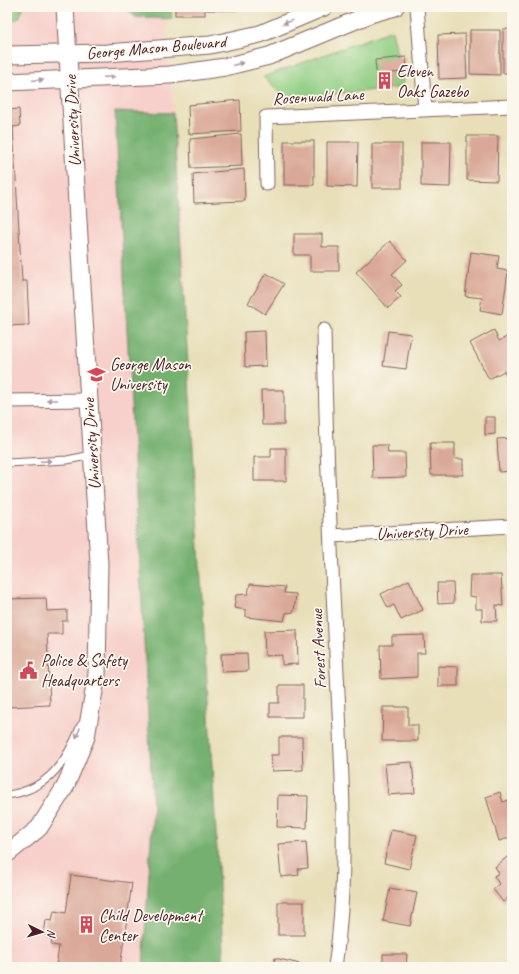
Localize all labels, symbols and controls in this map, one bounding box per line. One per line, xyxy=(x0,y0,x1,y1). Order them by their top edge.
one-way arrow xyxy=(282,19,294,26)
street label: George Mason Boulevard xyxy=(86,31,230,64)
one-way arrow xyxy=(232,61,244,67)
place label: Eleven Oaks Gazebo xyxy=(397,61,469,102)
building icon: Eleven Oaks Gazebo xyxy=(374,71,394,91)
street label: University Drive xyxy=(60,73,85,167)
one-way arrow xyxy=(103,74,115,81)
one-way arrow xyxy=(32,77,44,84)
street label: Rosenwald Lane xyxy=(272,84,366,109)
place label: George Mason University xyxy=(110,354,192,395)
school or university icon: George Mason University xyxy=(87,364,107,384)
street label: University Drive xyxy=(78,396,105,490)
one-way arrow xyxy=(45,397,58,403)
one-way arrow xyxy=(40,458,53,464)
street label: University Drive xyxy=(376,519,470,544)
street label: Forest Avenue xyxy=(306,607,331,689)
place label: Police & Safety Headquarters xyxy=(41,650,128,691)
public building icon: Police & Safety Headquarters xyxy=(18,660,38,680)
one-way arrow xyxy=(75,727,81,738)
place label: Child Development Center xyxy=(99,905,204,946)
north arrow xyxy=(22,912,62,952)
building icon: Child Development Center xyxy=(76,915,96,935)
text: N xyxy=(45,929,59,939)

